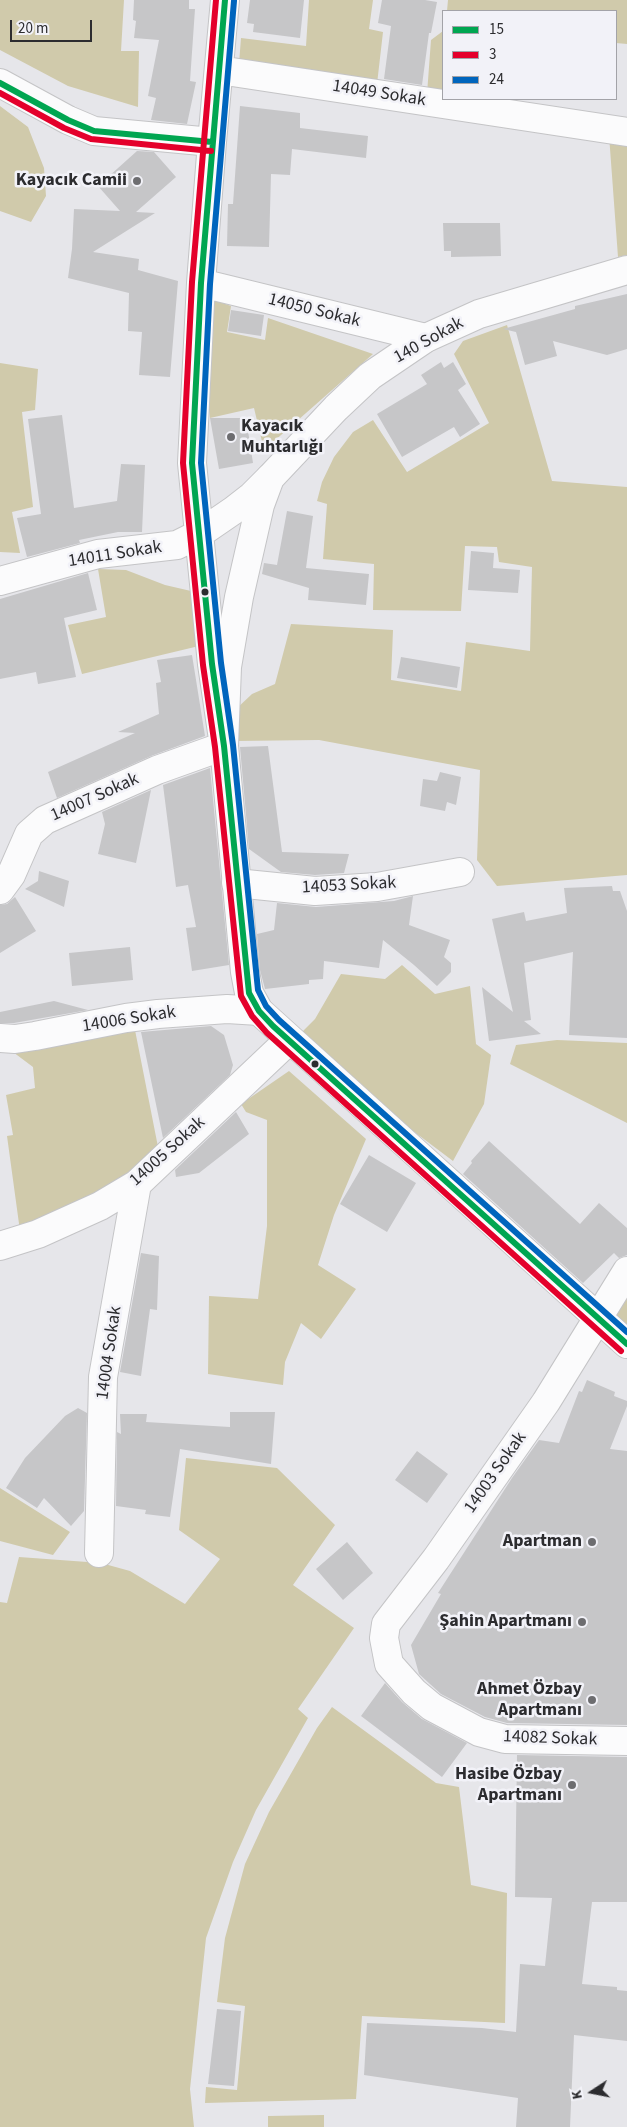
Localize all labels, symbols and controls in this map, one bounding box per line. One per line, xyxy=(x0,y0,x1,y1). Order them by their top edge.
scale bar xyxy=(12,10,95,42)
legend xyxy=(442,10,617,100)
text: 20 m xyxy=(18,18,48,39)
text: 15 xyxy=(489,19,504,40)
text: 3 xyxy=(489,44,496,65)
text: 24 xyxy=(489,69,504,90)
street label: 14049 Sokak xyxy=(331,76,427,112)
place label: Kayacık Camii xyxy=(16,170,127,192)
marker: Kayacık Camii xyxy=(131,175,143,187)
street label: 14050 Sokak xyxy=(266,289,362,333)
street label: 140 Sokak xyxy=(390,313,468,369)
place label: Kayacık Muhtarlığı xyxy=(241,416,323,458)
marker: Kayacık Muhtarlığı xyxy=(225,431,237,443)
street label: 14011 Sokak xyxy=(67,537,163,573)
unlabelled marker xyxy=(200,587,210,597)
street label: 14007 Sokak xyxy=(47,769,143,827)
street label: 14053 Sokak xyxy=(301,873,397,899)
street label: 14006 Sokak xyxy=(81,1002,177,1038)
unlabelled marker xyxy=(310,1059,320,1069)
street label: 14005 Sokak xyxy=(126,1112,210,1192)
street label: 14004 Sokak xyxy=(93,1305,127,1401)
street label: 14003 Sokak xyxy=(460,1428,532,1518)
place label: Apartman xyxy=(503,1531,582,1553)
marker: Apartman xyxy=(586,1536,598,1548)
place label: Şahin Apartmanı xyxy=(439,1611,572,1633)
marker: Şahin Apartmanı xyxy=(576,1616,588,1628)
place label: Ahmet Özbay Apartmanı xyxy=(477,1679,582,1722)
marker: Ahmet Özbay Apartmanı xyxy=(586,1694,598,1706)
street label: 14082 Sokak xyxy=(502,1727,598,1751)
place label: Hasibe Özbay Apartmanı xyxy=(455,1764,562,1806)
marker: Hasibe Özbay Apartmanı xyxy=(566,1779,578,1791)
north arrow xyxy=(567,2067,617,2117)
text: K xyxy=(567,2089,588,2101)

